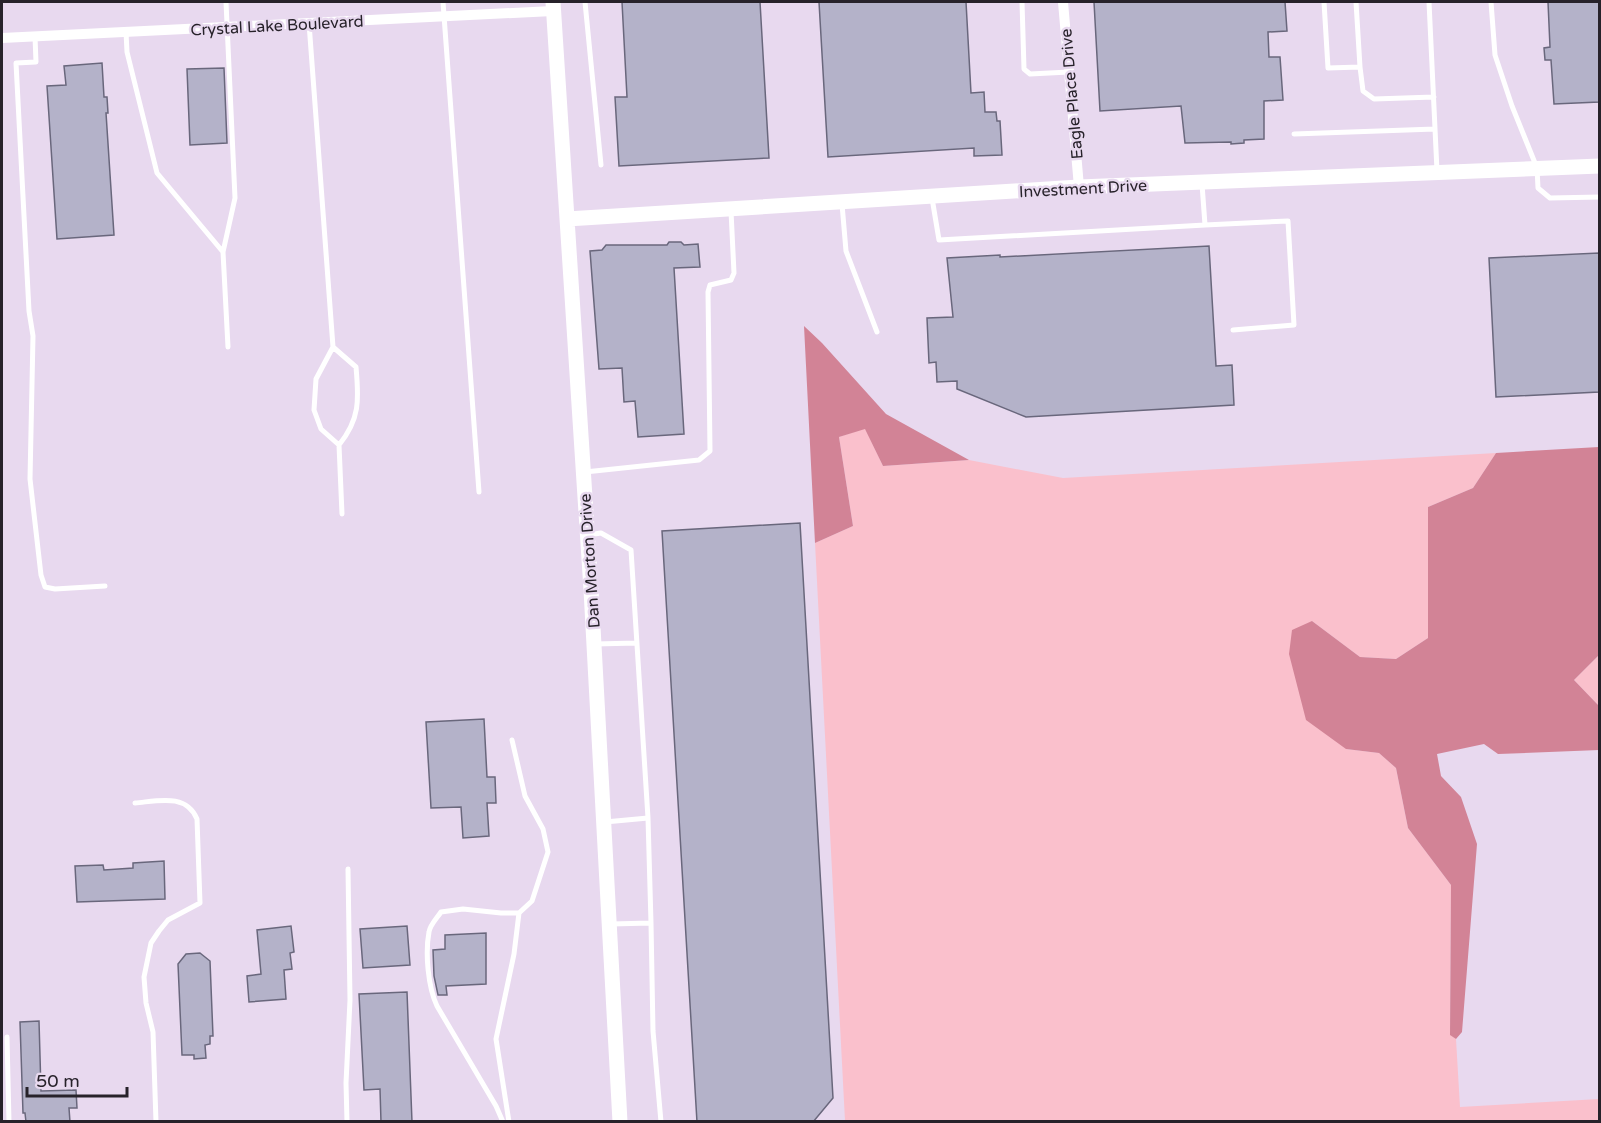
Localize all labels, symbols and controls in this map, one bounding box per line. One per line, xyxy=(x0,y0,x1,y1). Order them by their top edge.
street label: Crystal Lake Boulevard xyxy=(190,11,364,41)
street label: Eagle Place Drive xyxy=(1056,28,1088,160)
street label: Investment Drive xyxy=(1019,176,1148,202)
street label: Dan Morton Drive xyxy=(575,493,605,629)
scale bar xyxy=(27,1060,128,1098)
text: 50 m xyxy=(36,1070,80,1092)

